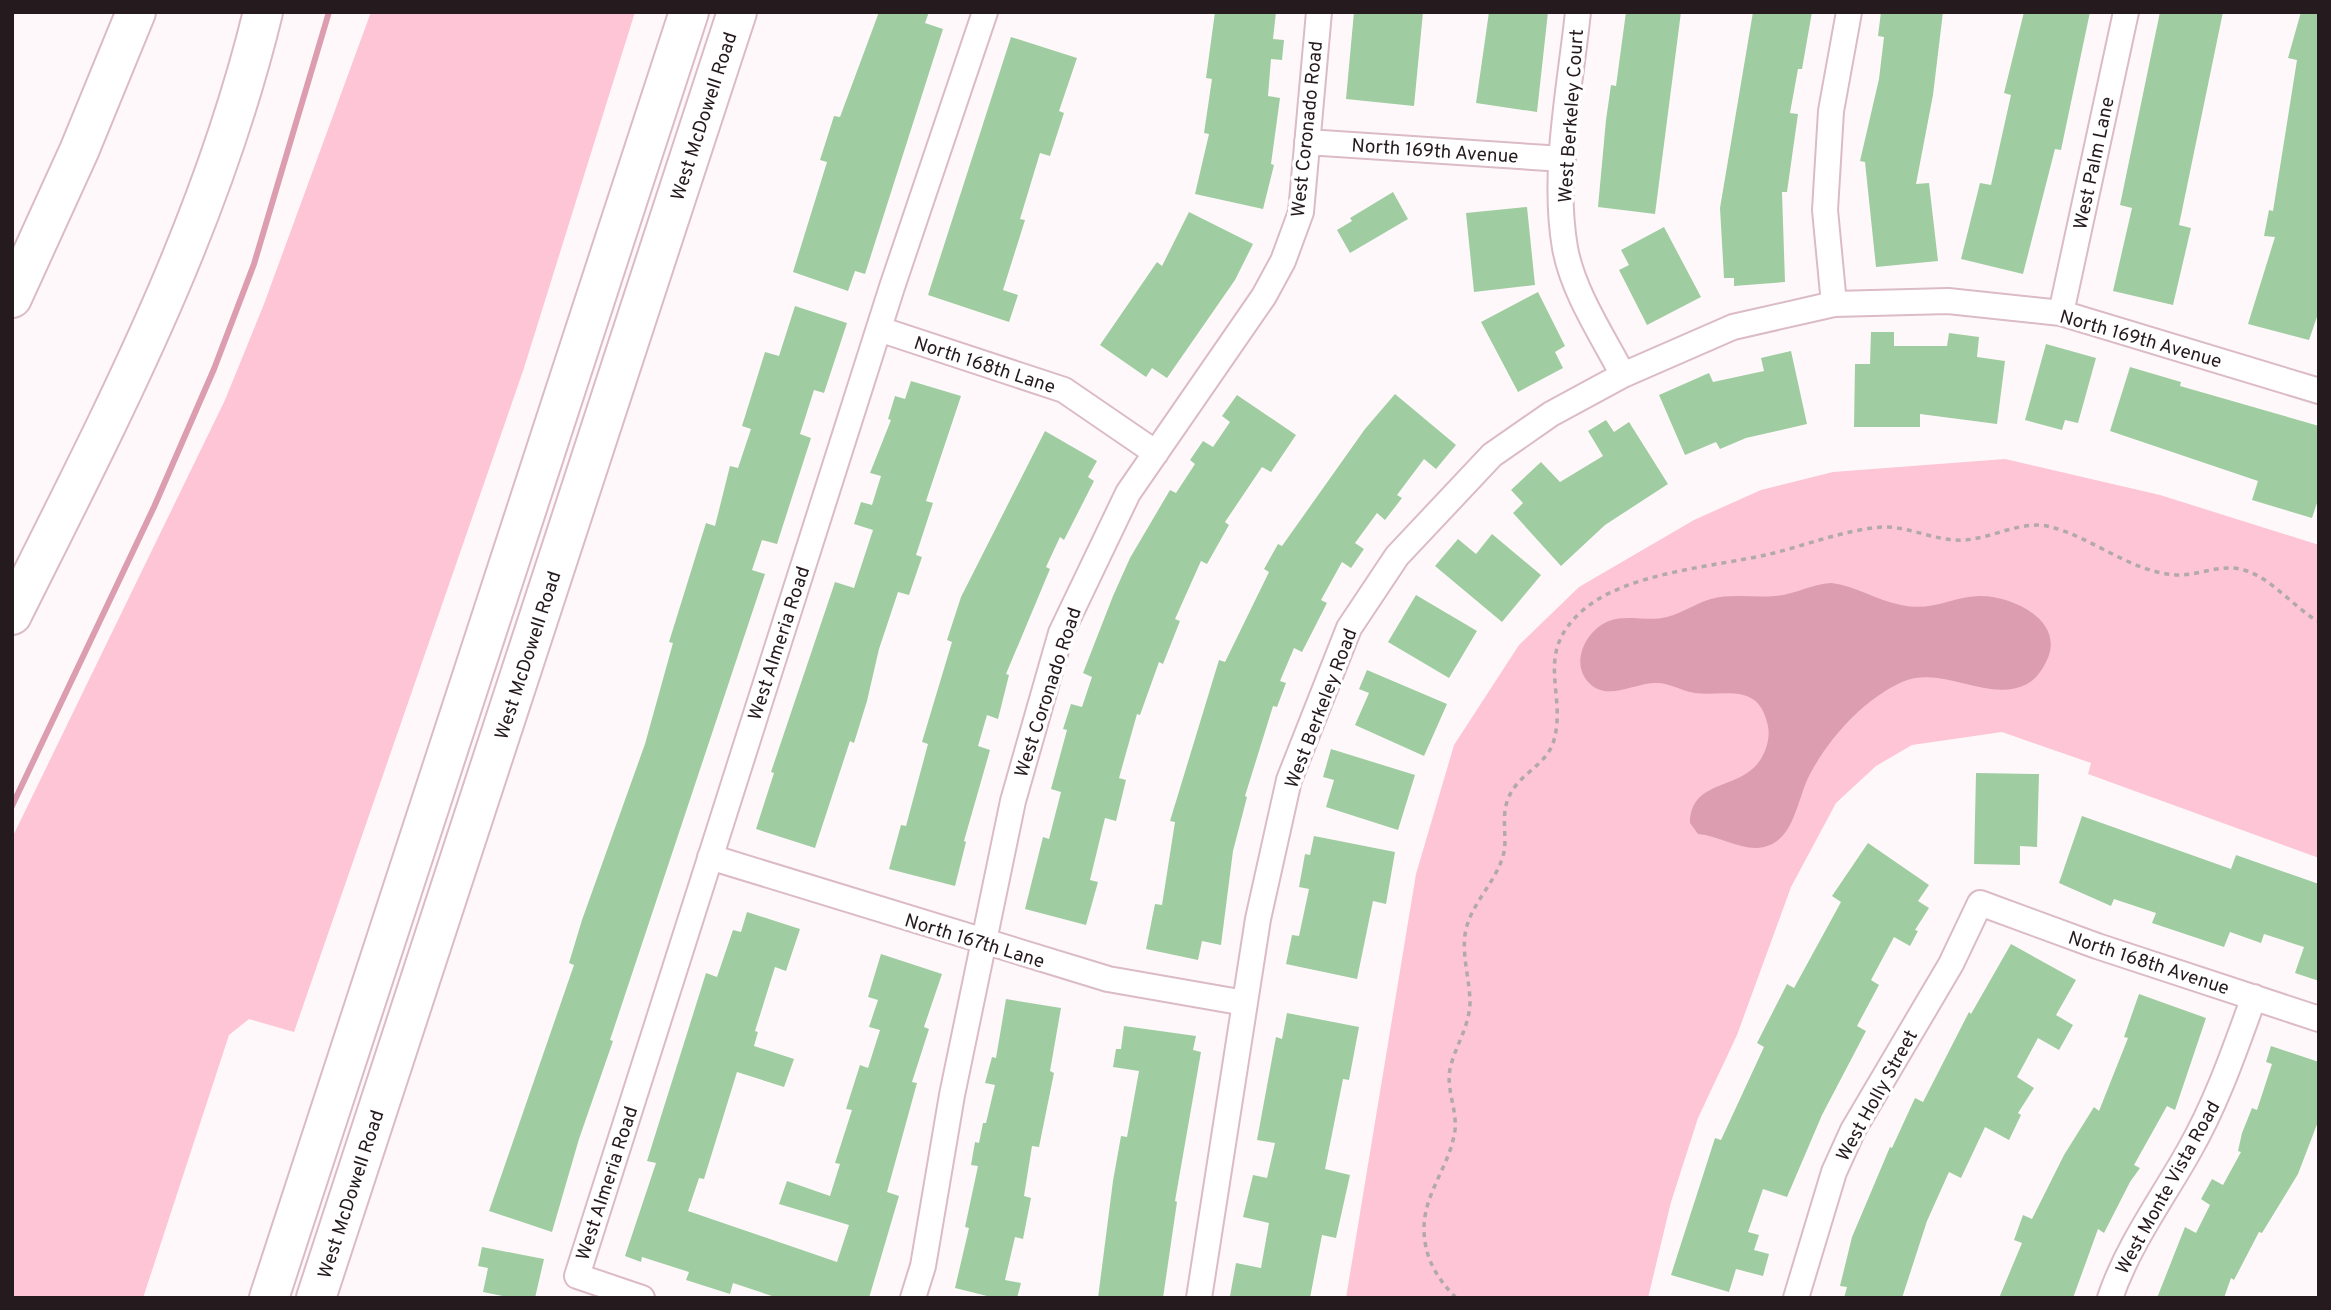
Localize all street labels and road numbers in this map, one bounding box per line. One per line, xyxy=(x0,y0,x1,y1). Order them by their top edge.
street label: West Berkeley Court xyxy=(1554,28,1590,204)
street label: West McDowell Road xyxy=(666,29,744,204)
street label: West Coronado Road xyxy=(1287,40,1329,219)
street label: West Palm Lane xyxy=(2069,95,2121,232)
street label: North 169th Avenue xyxy=(1350,134,1519,170)
street label: North 169th Avenue xyxy=(2057,305,2224,375)
street label: North 168th Lane xyxy=(911,332,1058,400)
street label: West Almeria Road xyxy=(744,564,816,724)
street label: West McDowell Road xyxy=(490,568,568,743)
street label: West Coronado Road xyxy=(1010,605,1088,781)
street label: West Berkeley Road xyxy=(1280,625,1363,792)
street label: North 167th Lane xyxy=(902,909,1047,975)
street label: North 168th Avenue xyxy=(2065,927,2232,1001)
street label: West Holly Street xyxy=(1832,1026,1924,1166)
street label: West Monte Vista Road xyxy=(2111,1097,2226,1279)
street label: West Almeria Road xyxy=(572,1104,644,1264)
street label: West McDowell Road xyxy=(313,1107,391,1282)

